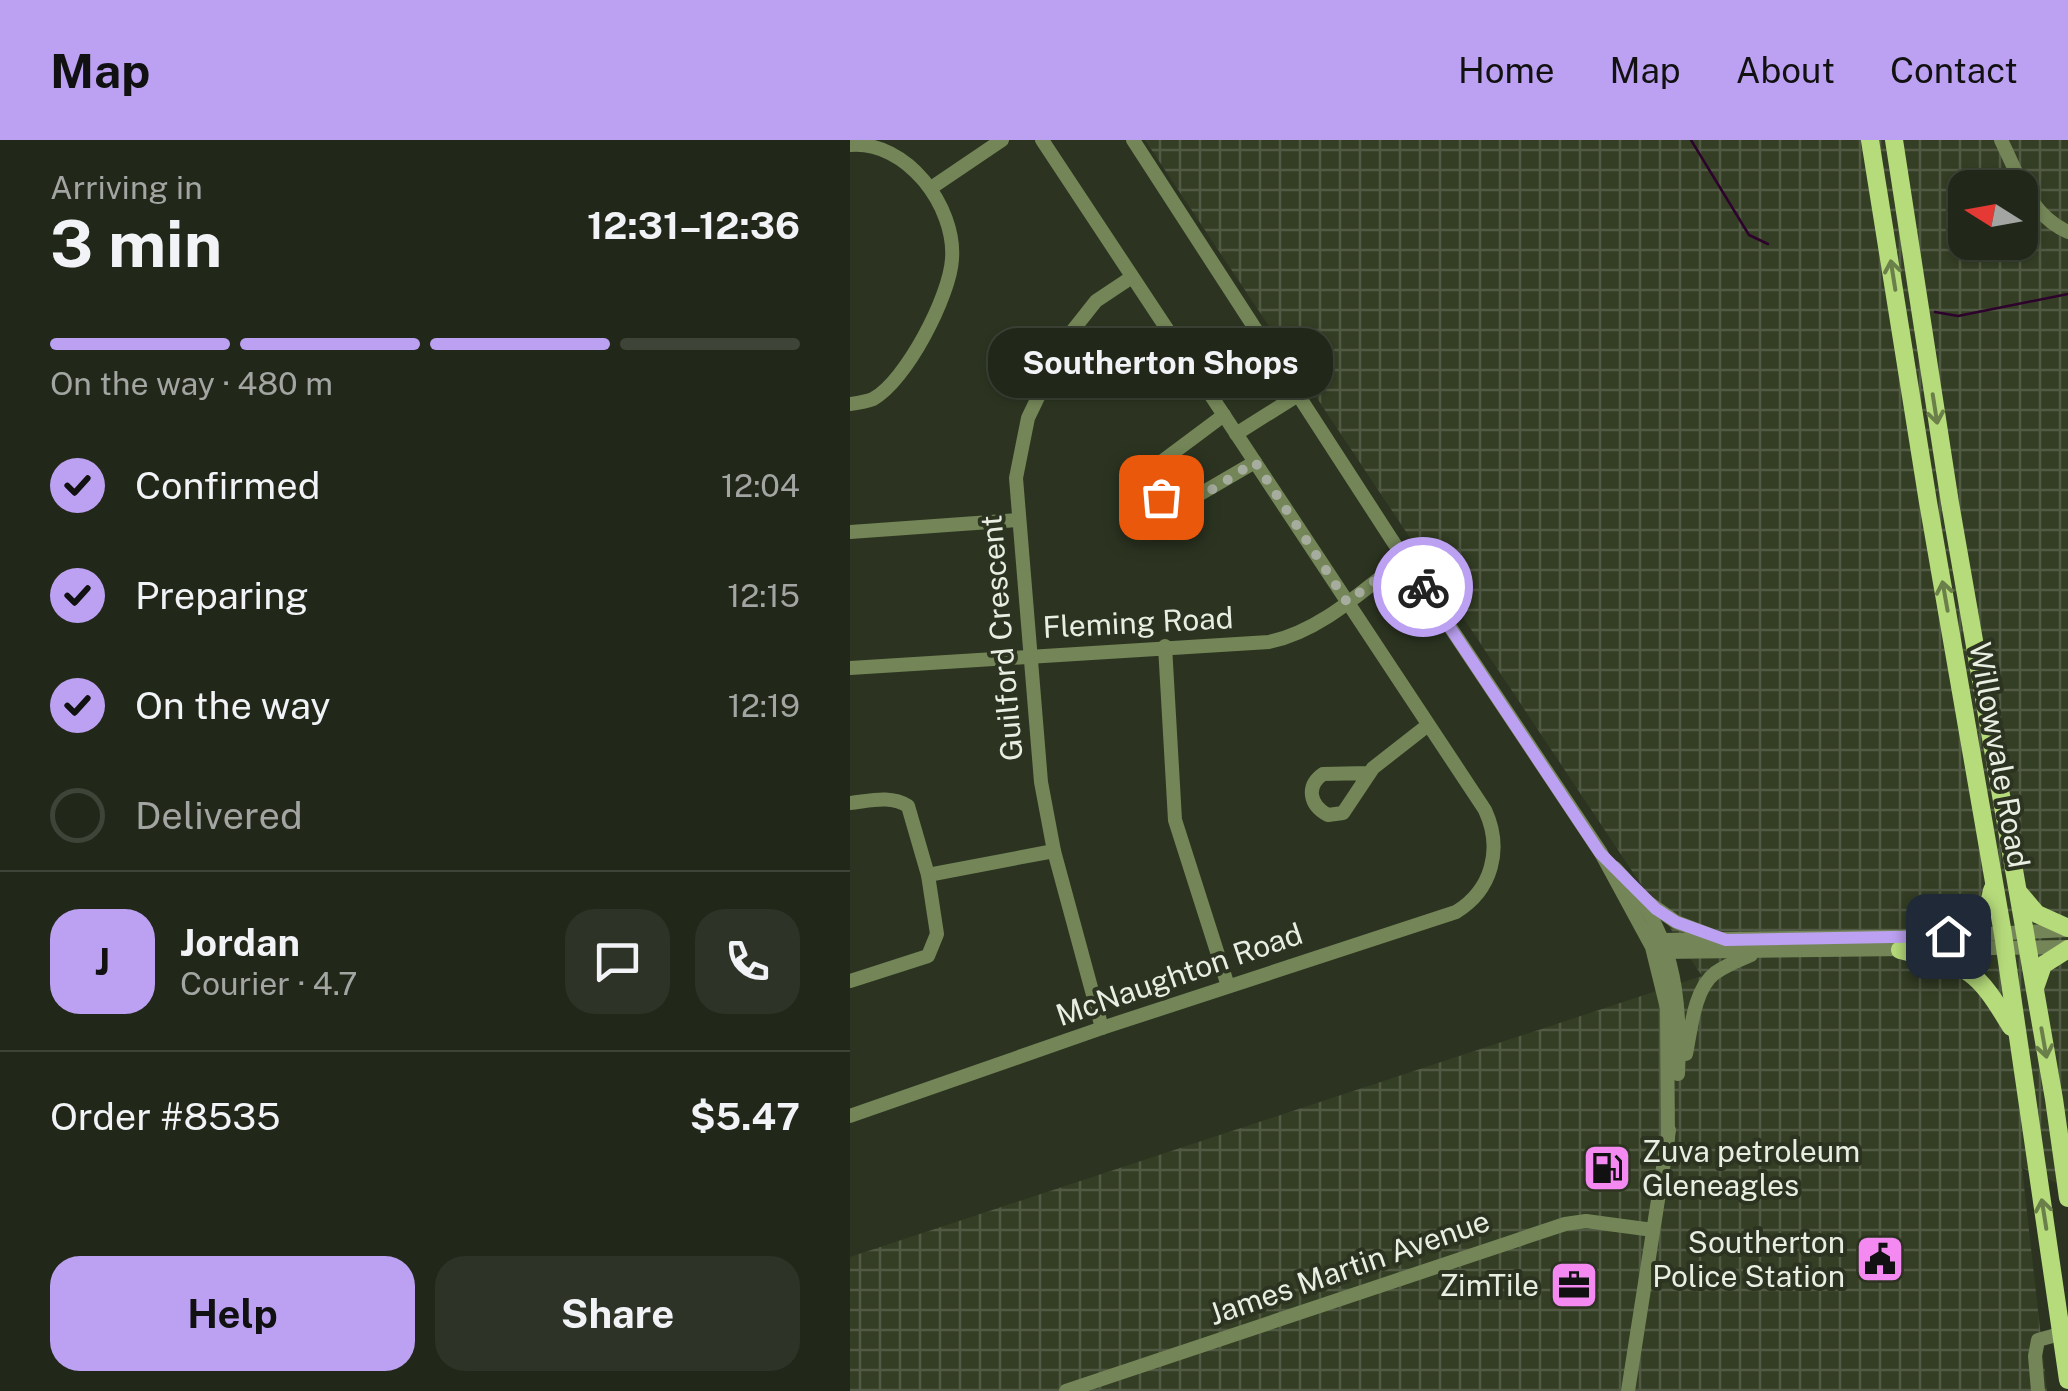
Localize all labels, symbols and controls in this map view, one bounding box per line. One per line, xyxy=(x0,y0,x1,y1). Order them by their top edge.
text: Map xyxy=(50,42,150,99)
text: Home xyxy=(1458,50,1555,91)
text: Map xyxy=(1610,50,1681,91)
text: About xyxy=(1736,50,1835,91)
text: Contact xyxy=(1890,50,2018,91)
text: Arriving in xyxy=(50,169,203,206)
north arrow xyxy=(1948,170,2038,260)
map controls xyxy=(1948,170,2038,260)
text: 12:31–12:36 xyxy=(587,203,800,248)
text: 3 min xyxy=(50,205,222,282)
one-way arrow xyxy=(1883,260,1901,292)
callout: Southerton Shops xyxy=(988,327,1334,397)
text: Southerton Shops xyxy=(1022,344,1299,381)
text: On the way · 480 m xyxy=(50,365,333,402)
one-way arrow xyxy=(1927,393,1945,425)
pin xyxy=(1119,455,1204,540)
icon: check xyxy=(50,458,105,513)
text: Confirmed xyxy=(135,463,320,508)
text: 12:04 xyxy=(721,467,800,504)
icon: bag xyxy=(1134,470,1189,525)
street label: Guilford Crescent xyxy=(972,514,1030,762)
courier xyxy=(1373,537,1473,637)
icon: bike xyxy=(1396,560,1451,615)
icon: check xyxy=(50,568,105,623)
text: Preparing xyxy=(135,573,309,618)
text: 12:15 xyxy=(727,577,800,614)
one-way arrow xyxy=(1934,581,1953,613)
street label: Fleming Road xyxy=(1042,599,1234,645)
street label: Willowvale Road xyxy=(1962,639,2038,871)
icon: check xyxy=(50,678,105,733)
text: On the way xyxy=(135,683,331,728)
text: 12:19 xyxy=(728,687,800,724)
text: Delivered xyxy=(135,793,303,838)
pin xyxy=(1906,894,1991,979)
button: chat xyxy=(565,909,670,1014)
button: phone xyxy=(695,909,800,1014)
icon: home xyxy=(1921,909,1976,964)
street label: McNaughton Road xyxy=(1051,915,1307,1033)
text: Jordan xyxy=(180,920,300,965)
text: J xyxy=(95,939,110,984)
text: Courier · 4.7 xyxy=(180,965,357,1002)
one-way arrow xyxy=(2035,1026,2054,1059)
text: Order #8535 xyxy=(50,1094,281,1139)
text: $5.47 xyxy=(690,1094,800,1139)
place label: Zuva petroleum Gleneagles xyxy=(1642,1133,1860,1203)
fuel station icon: Zuva petroleum Gleneagles xyxy=(1581,1142,1633,1194)
one-way arrow xyxy=(2035,1199,2053,1231)
street label: James Martin Avenue xyxy=(1204,1202,1494,1332)
place label: Southerton Police Station xyxy=(1652,1224,1845,1294)
public building icon: Southerton Police Station xyxy=(1854,1233,1906,1285)
button: Help xyxy=(50,1256,415,1371)
button: Share xyxy=(435,1256,800,1371)
office icon: ZimTile xyxy=(1548,1259,1600,1311)
place label: ZimTile xyxy=(1439,1267,1539,1303)

